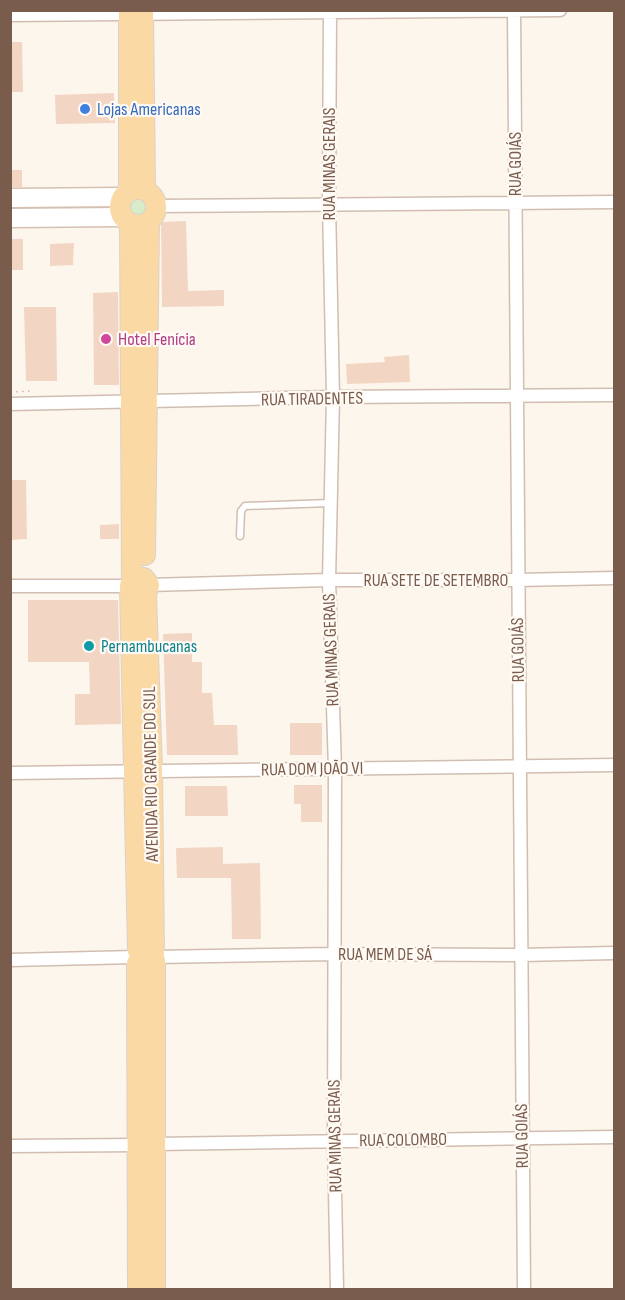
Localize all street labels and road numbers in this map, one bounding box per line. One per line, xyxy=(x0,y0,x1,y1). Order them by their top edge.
street label: RUA MINAS GERAIS xyxy=(319,107,340,221)
street label: RUA GOIÁS xyxy=(505,131,526,196)
street label: RUA TIRADENTES xyxy=(261,388,364,410)
street label: RUA SETE DE SETEMBRO xyxy=(363,570,509,591)
street label: RUA MINAS GERAIS xyxy=(319,593,343,707)
street label: RUA GOIÁS xyxy=(507,617,529,682)
street label: AVENIDA RIO GRANDE DO SUL xyxy=(139,686,163,863)
street label: RUA DOM JOÃO VI xyxy=(261,758,363,780)
street label: RUA MEM DE SÁ xyxy=(338,944,432,965)
street label: RUA MINAS GERAIS xyxy=(324,1079,346,1193)
street label: RUA GOIÁS xyxy=(511,1103,533,1168)
street label: RUA COLOMBO xyxy=(359,1129,447,1151)

